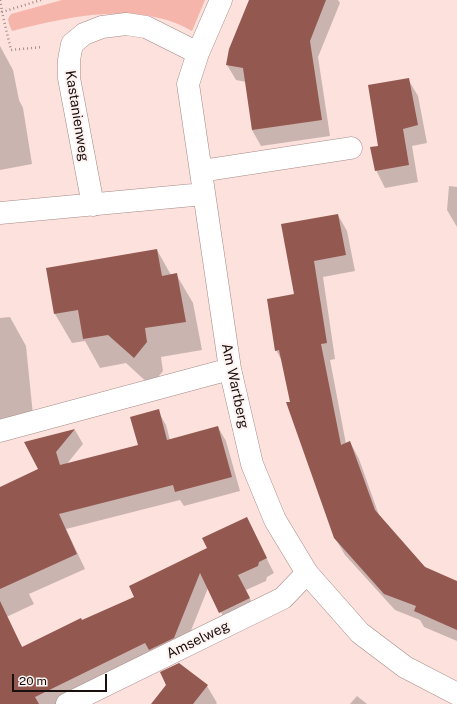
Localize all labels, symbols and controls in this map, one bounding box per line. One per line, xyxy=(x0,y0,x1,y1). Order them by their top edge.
street label: Kastanienweg xyxy=(62,69,92,163)
street label: Am Wartberg xyxy=(218,342,252,430)
street label: Amselweg xyxy=(164,617,232,663)
scale bar xyxy=(14,666,109,692)
text: 20 m xyxy=(19,674,47,688)

